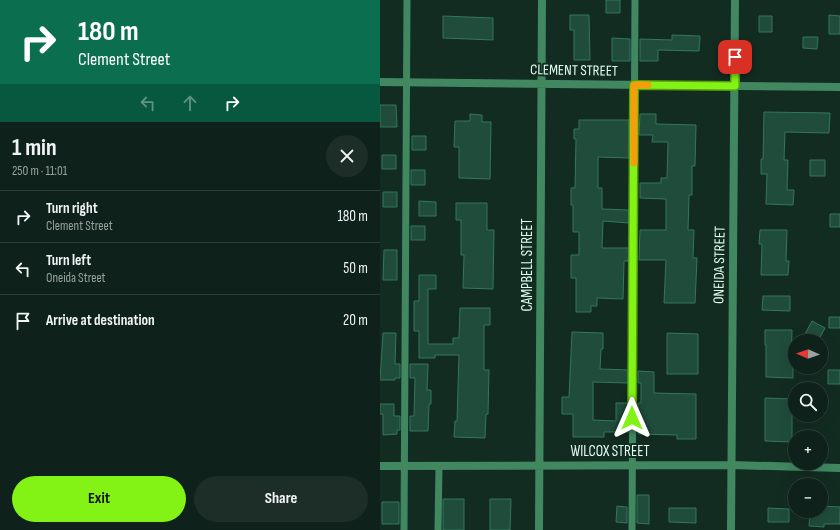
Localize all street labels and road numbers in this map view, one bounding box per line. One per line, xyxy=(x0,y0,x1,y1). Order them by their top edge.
street label: CLEMENT STREET xyxy=(530,60,618,81)
street label: CAMPBELL STREET xyxy=(518,218,537,312)
street label: ONEIDA STREET xyxy=(709,226,730,304)
street label: WILCOX STREET xyxy=(571,442,649,461)

